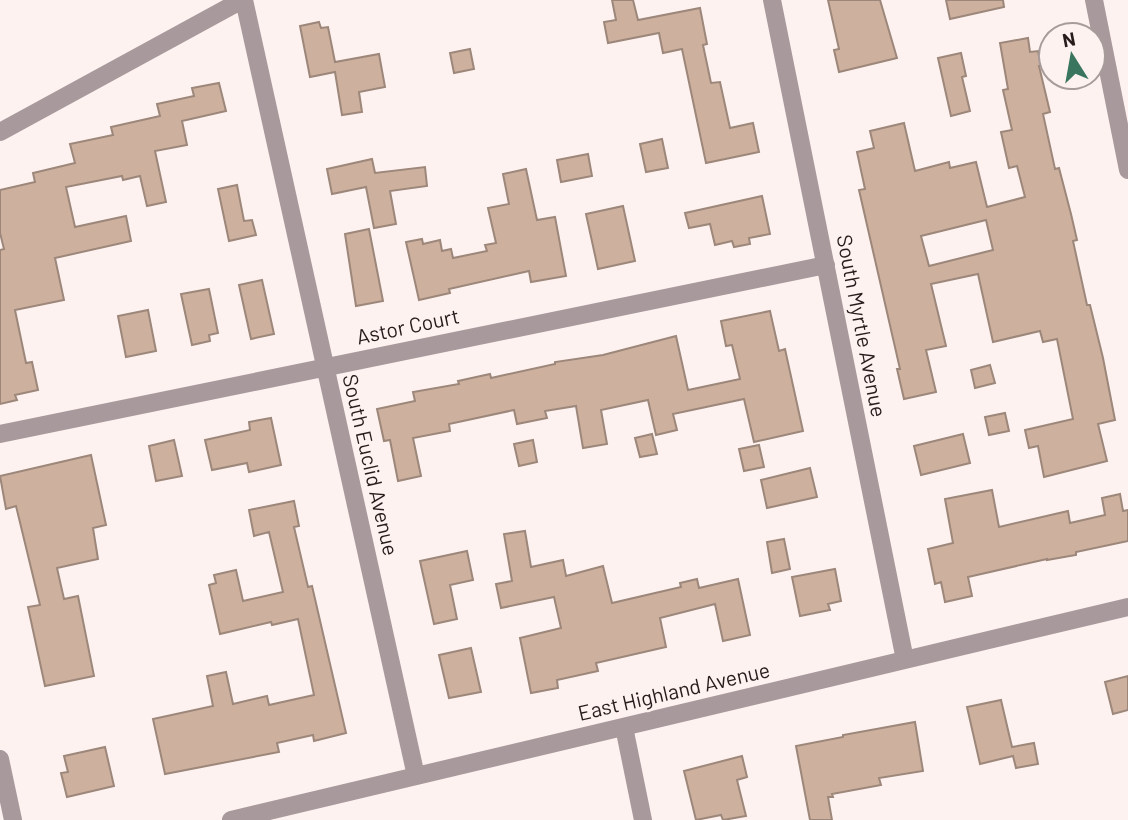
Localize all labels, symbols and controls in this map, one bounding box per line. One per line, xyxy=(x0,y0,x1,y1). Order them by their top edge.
north arrow xyxy=(1037,21,1107,91)
text: N xyxy=(1060,26,1077,51)
street label: South Myrtle Avenue xyxy=(833,232,892,419)
street label: Astor Court xyxy=(354,302,461,349)
street label: South Euclid Avenue xyxy=(338,371,405,558)
street label: East Highland Avenue xyxy=(575,656,772,725)

